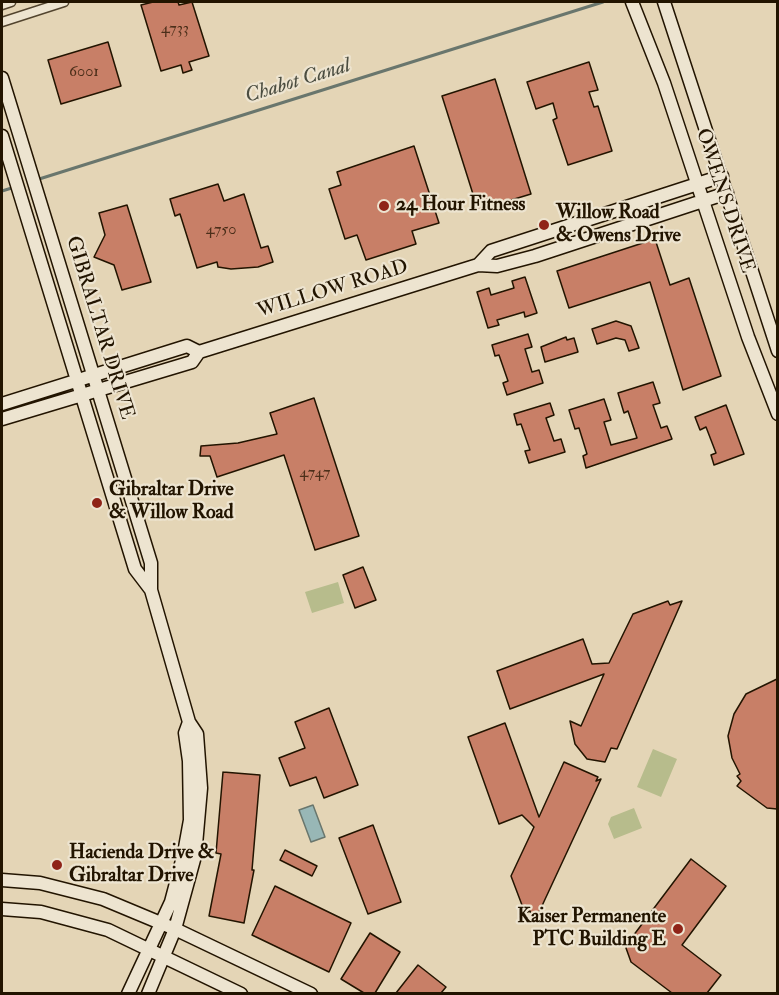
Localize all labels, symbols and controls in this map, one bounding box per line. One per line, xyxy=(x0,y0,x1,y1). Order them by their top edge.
house number: 4733 xyxy=(161,20,189,40)
water label: Chabot Canal xyxy=(242,54,354,110)
house number: 6001 xyxy=(69,63,99,83)
street label: OWENS DRIVE xyxy=(689,126,759,276)
place label: 24 Hour Fitness xyxy=(396,194,525,218)
marker: 24 Hour Fitness xyxy=(377,199,391,213)
place label: Willow Road & Owens Drive xyxy=(556,202,681,249)
marker: Willow Road & Owens Drive xyxy=(537,218,551,232)
house number: 4750 xyxy=(206,221,236,241)
street label: GIBRALTAR DRIVE xyxy=(60,233,138,423)
street label: WILLOW ROAD xyxy=(255,256,411,324)
house number: 4747 xyxy=(300,464,330,484)
place label: Gibraltar Drive & Willow Road xyxy=(109,479,234,526)
marker: Gibraltar Drive & Willow Road xyxy=(90,496,104,510)
place label: Hacienda Drive & Gibraltar Drive xyxy=(69,842,215,889)
marker: Hacienda Drive & Gibraltar Drive xyxy=(50,858,64,872)
place label: Kaiser Permanente PTC Building E xyxy=(517,906,666,953)
marker: Kaiser Permanente PTC Building E xyxy=(671,922,685,936)

